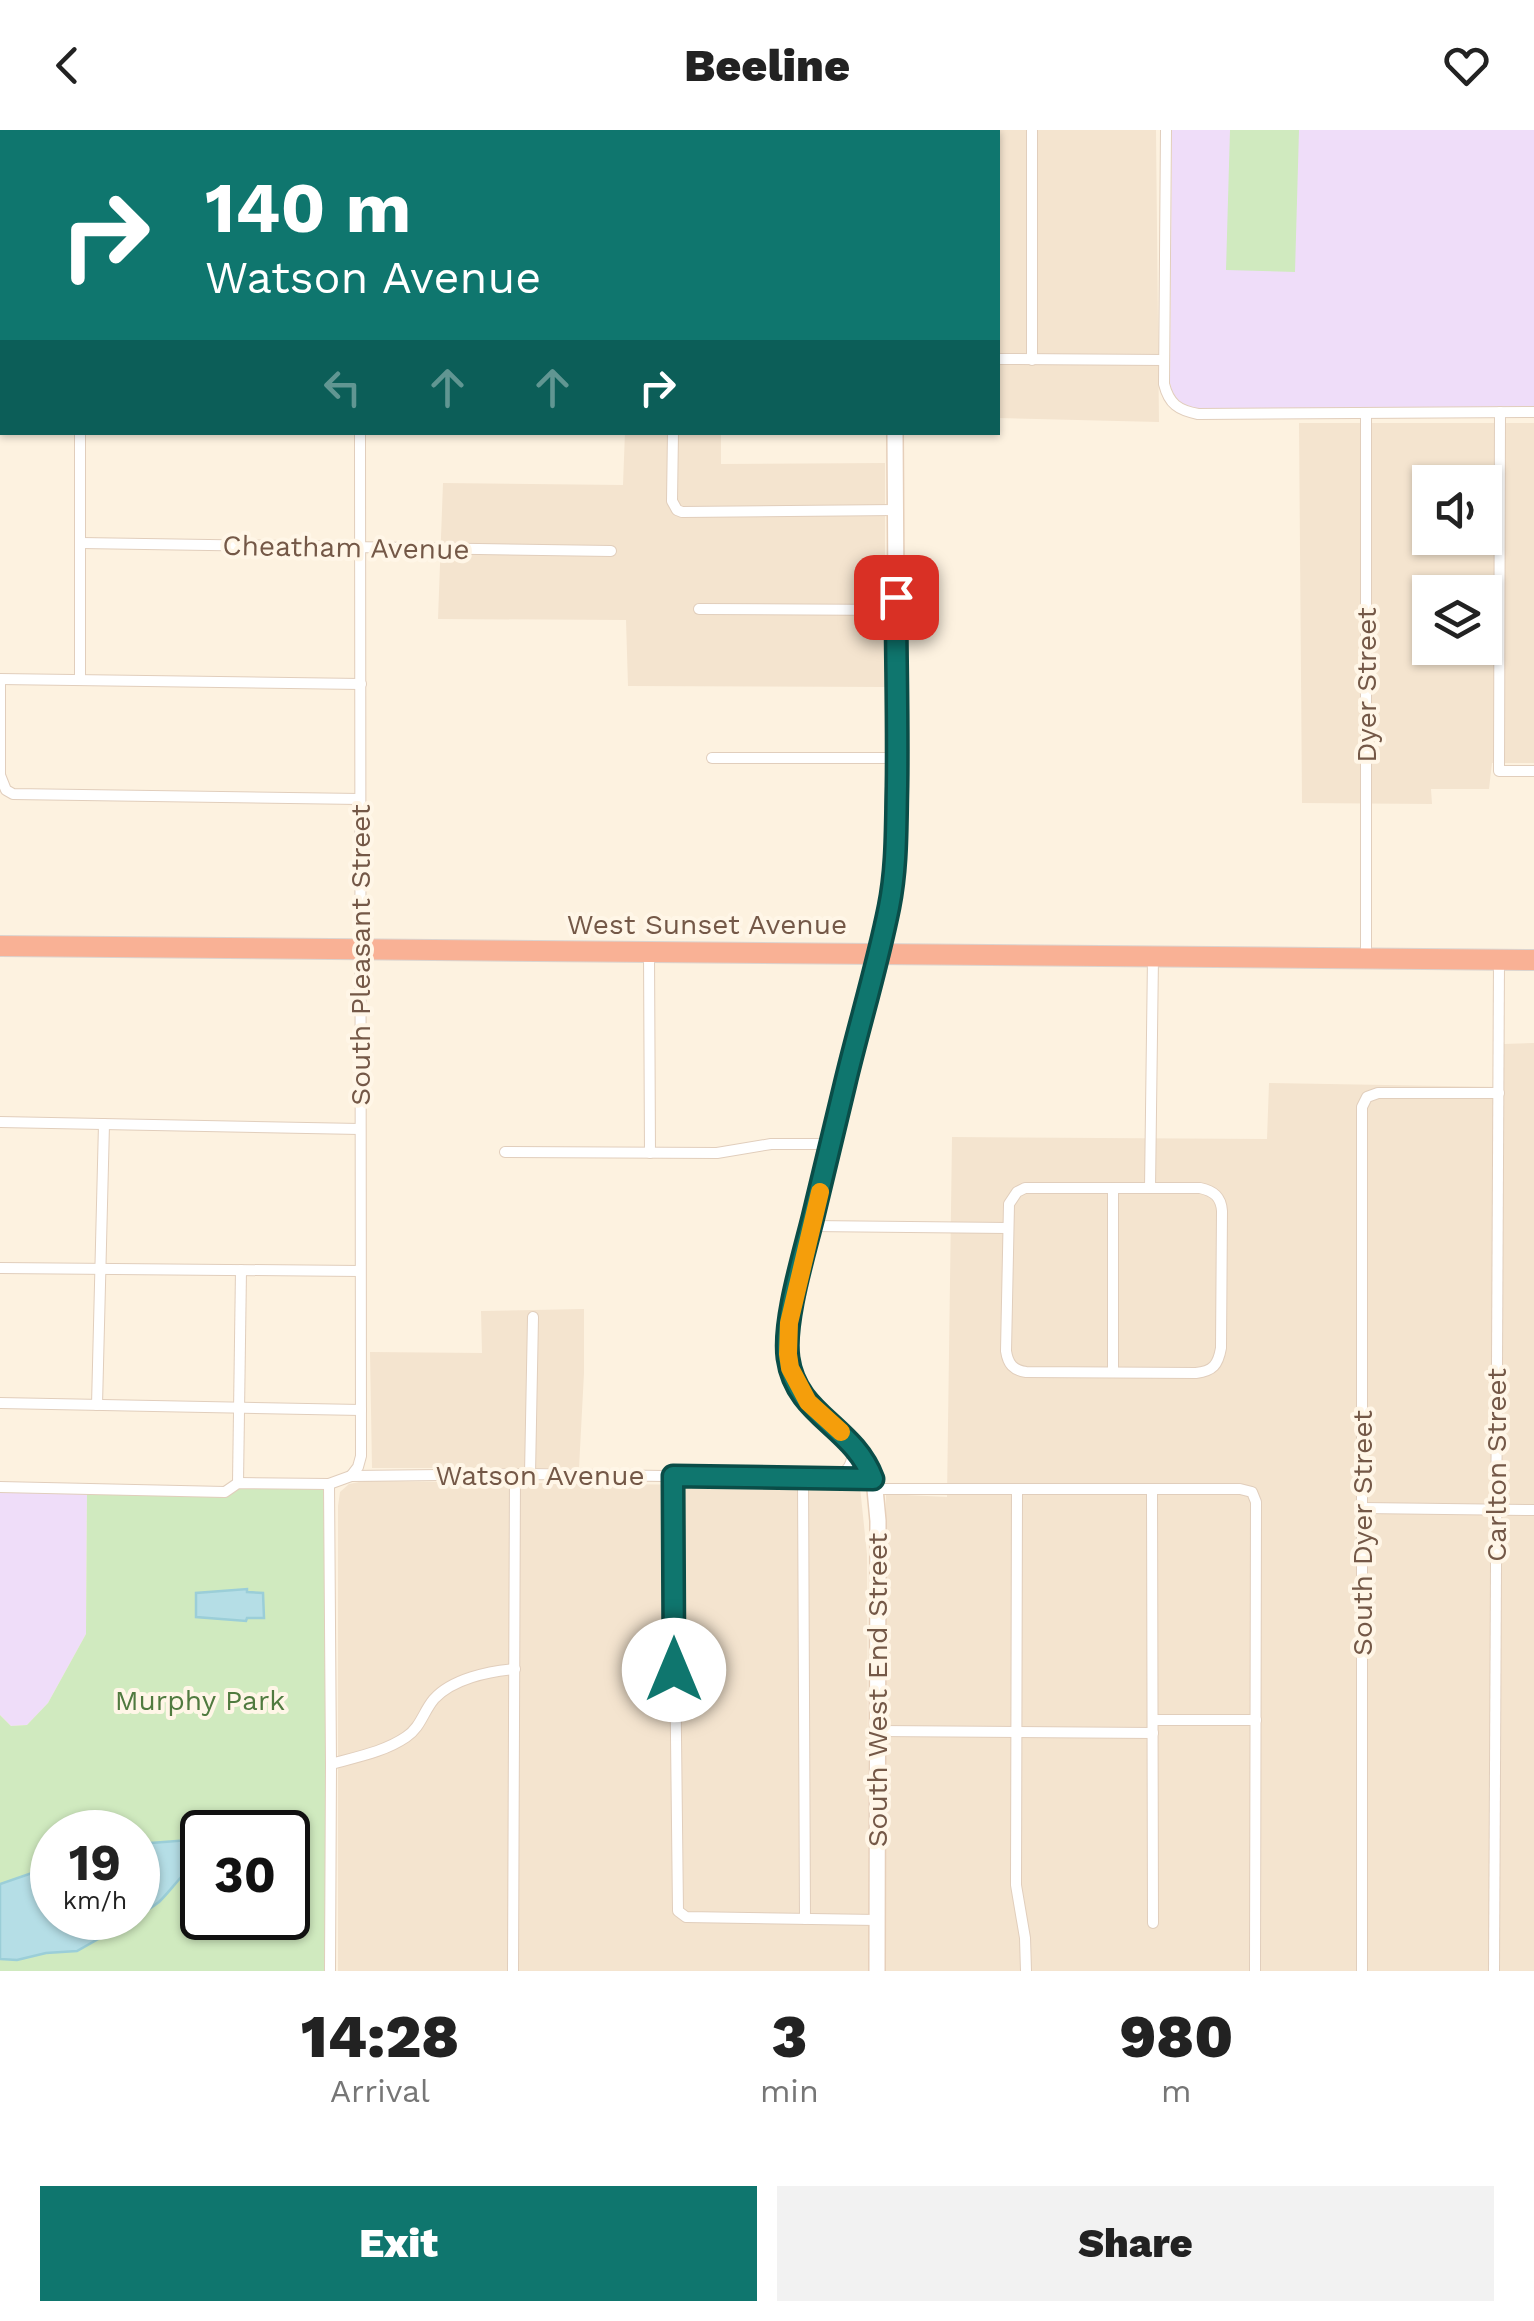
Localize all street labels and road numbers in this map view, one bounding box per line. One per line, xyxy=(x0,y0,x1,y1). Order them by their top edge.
street label: Cheatham Avenue xyxy=(222,529,470,566)
street label: Dyer Street xyxy=(1350,607,1383,763)
street label: South Pleasant Street xyxy=(344,804,377,1106)
street label: West Sunset Avenue xyxy=(567,908,847,941)
street label: Carlton Street xyxy=(1480,1368,1513,1562)
street label: South Dyer Street xyxy=(1346,1410,1379,1656)
street label: Watson Avenue xyxy=(435,1459,645,1492)
street label: South West End Street xyxy=(861,1532,894,1847)

